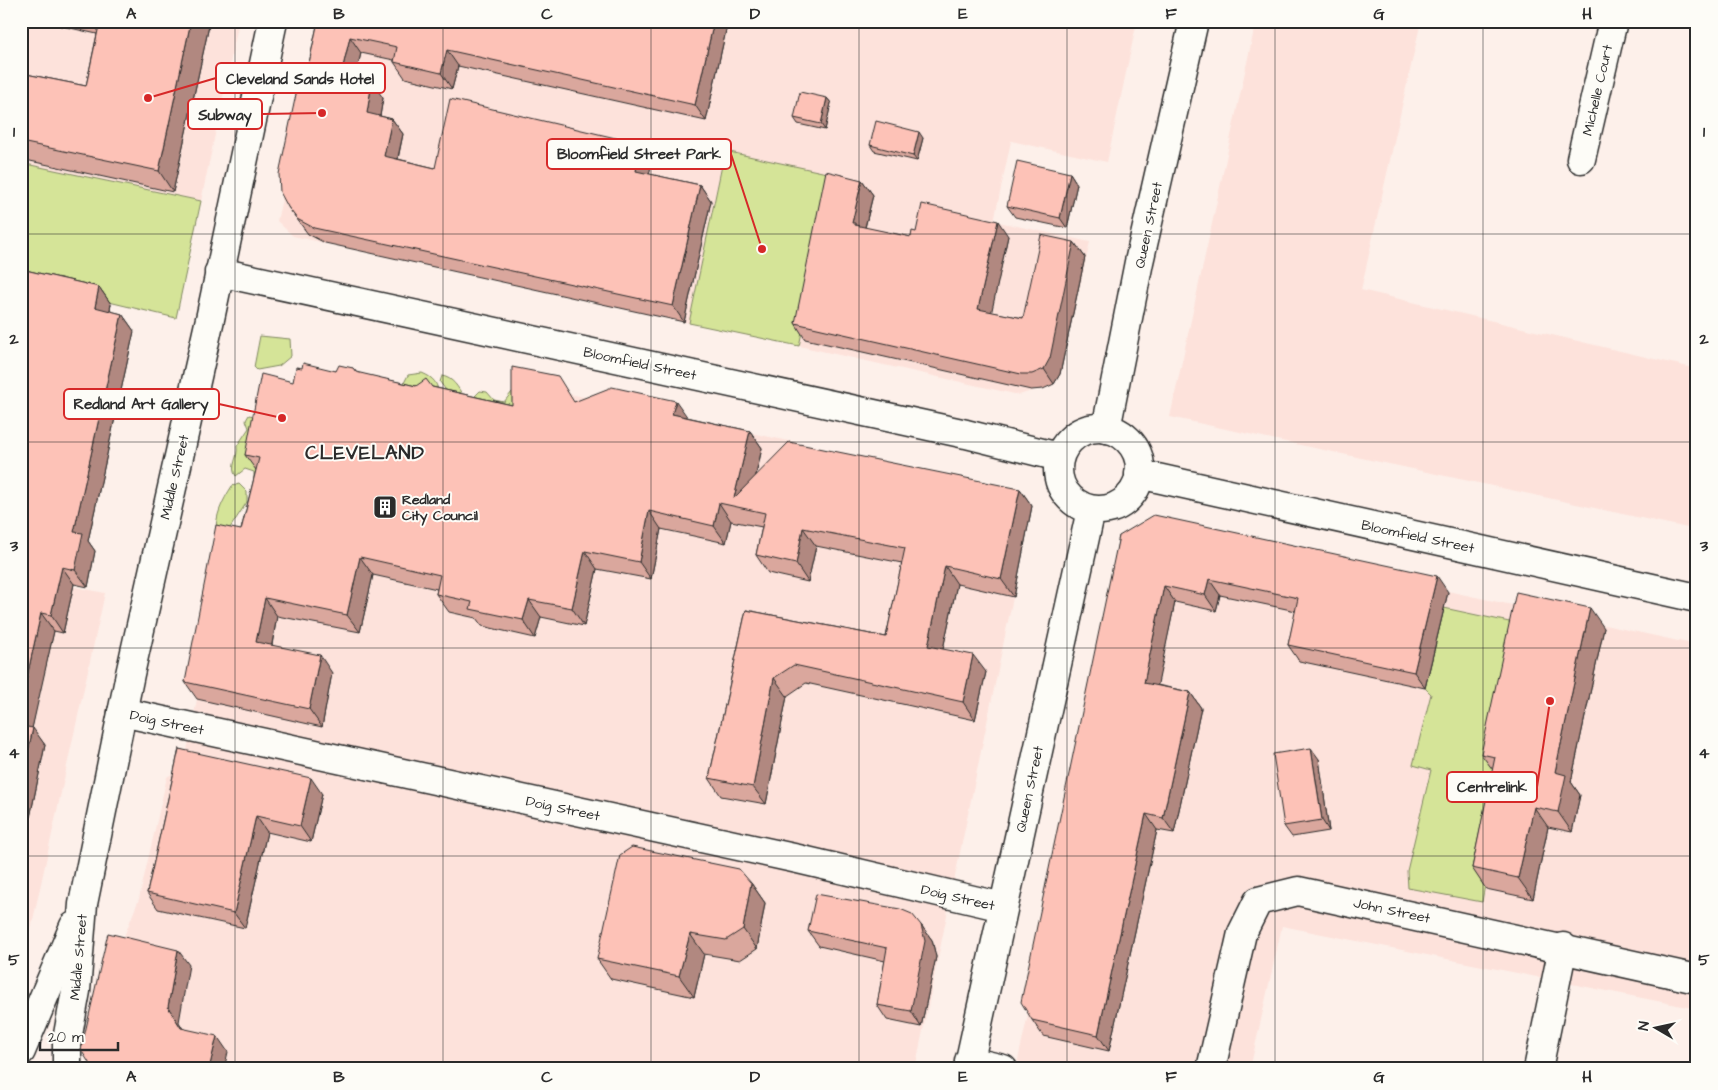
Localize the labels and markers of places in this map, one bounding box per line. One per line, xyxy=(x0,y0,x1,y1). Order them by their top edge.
callout: Cleveland Sands Hotel xyxy=(216,63,385,93)
callout: Subway xyxy=(188,99,262,129)
callout: Bloomfield Street Park xyxy=(547,139,731,169)
callout: Redland Art Gallery xyxy=(64,389,219,419)
place label: Redland City Council xyxy=(402,490,479,526)
building icon: Redland City Council xyxy=(372,494,398,520)
callout: Centrelink xyxy=(1447,772,1537,802)

